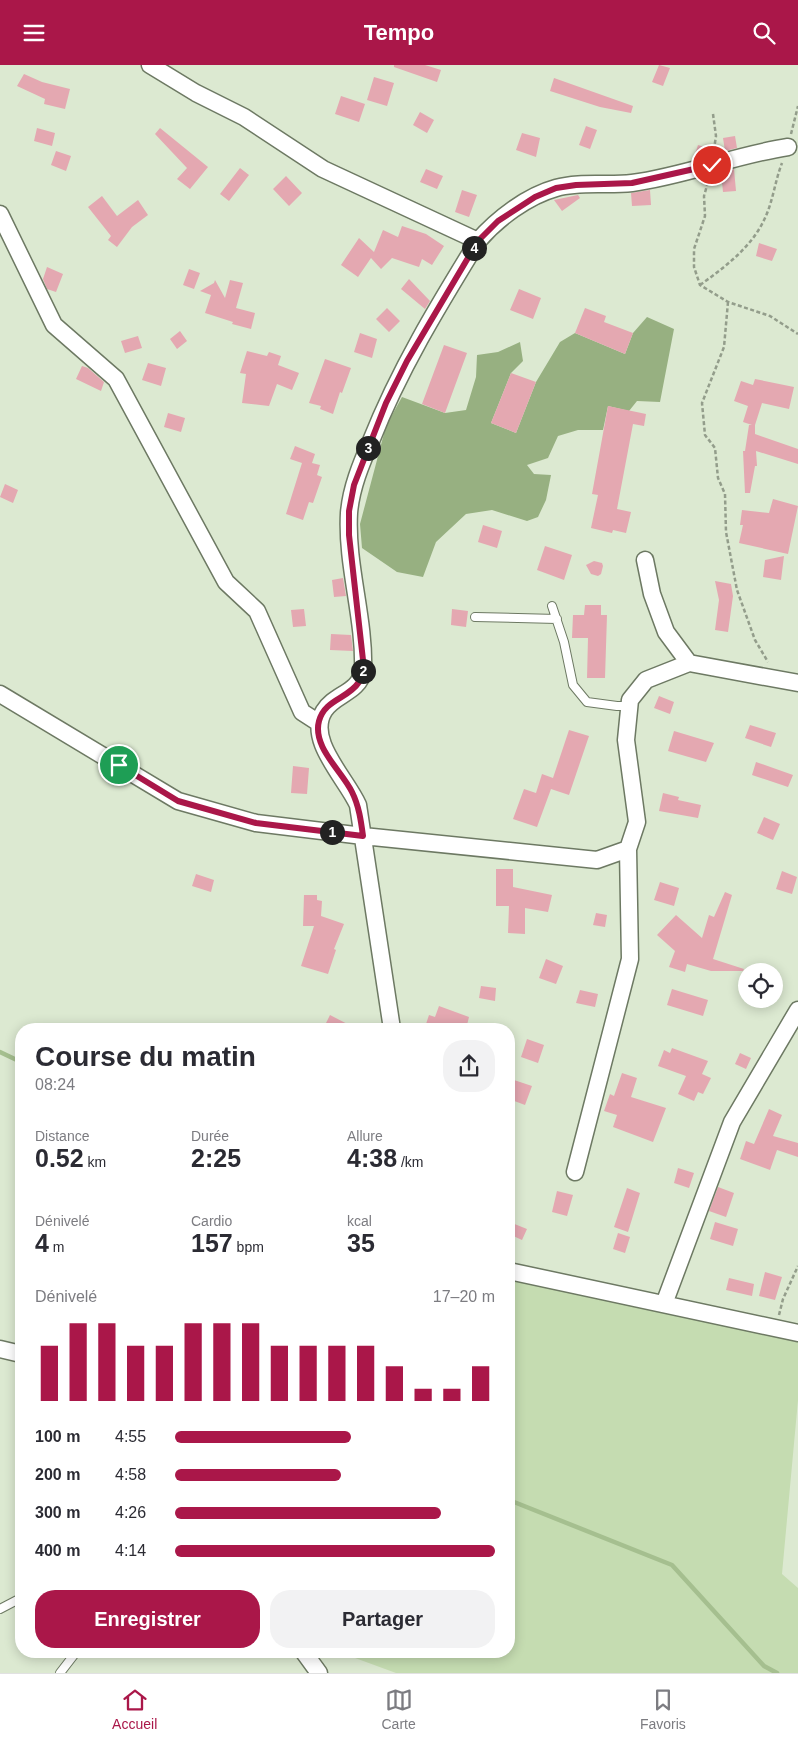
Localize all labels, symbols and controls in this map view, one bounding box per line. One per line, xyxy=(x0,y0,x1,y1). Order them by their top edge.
icon: menu xyxy=(20,19,48,47)
icon: search xyxy=(750,19,778,47)
text: Tempo xyxy=(364,20,434,45)
pin xyxy=(691,144,733,186)
icon: check xyxy=(698,151,726,179)
pin: 4 xyxy=(462,235,486,261)
text: 4 xyxy=(471,240,478,256)
pin: 3 xyxy=(356,435,380,461)
text: 3 xyxy=(365,440,372,456)
pin: 2 xyxy=(350,659,376,683)
text: 2 xyxy=(360,663,367,679)
pin xyxy=(98,744,140,786)
icon: arrive xyxy=(105,751,133,779)
pin: 1 xyxy=(320,819,344,845)
text: 1 xyxy=(329,824,336,840)
map controls xyxy=(738,963,783,1008)
button: locate xyxy=(738,963,783,1008)
button: share xyxy=(443,1040,495,1092)
text: Course du matin xyxy=(35,1041,256,1072)
text: 08:24 xyxy=(35,1076,75,1093)
text: Distance xyxy=(35,1128,89,1144)
text: Durée xyxy=(191,1128,229,1144)
text: Allure xyxy=(347,1128,383,1144)
text: 0.52 xyxy=(35,1144,84,1172)
text: 2:25 xyxy=(191,1144,241,1172)
text: 4:38 xyxy=(347,1144,397,1172)
text: km xyxy=(84,1154,106,1170)
text: /km xyxy=(397,1154,424,1170)
text: Dénivelé xyxy=(35,1213,89,1229)
text: Cardio xyxy=(191,1213,232,1229)
text: kcal xyxy=(347,1213,372,1229)
text: 4 xyxy=(35,1229,49,1257)
text: 157 xyxy=(191,1229,233,1257)
text: 35 xyxy=(347,1229,375,1257)
text: m xyxy=(49,1239,64,1255)
text: bpm xyxy=(233,1239,264,1255)
text: Dénivelé xyxy=(35,1288,97,1305)
text: 17–20 m xyxy=(433,1288,495,1305)
text: 100 m xyxy=(35,1428,80,1445)
text: 4:55 xyxy=(115,1428,146,1445)
text: 200 m xyxy=(35,1466,80,1483)
text: 4:58 xyxy=(115,1466,146,1483)
text: 300 m xyxy=(35,1504,80,1521)
text: 4:26 xyxy=(115,1504,146,1521)
text: 400 m xyxy=(35,1542,80,1559)
text: 4:14 xyxy=(115,1542,146,1559)
button: Enregistrer xyxy=(35,1590,260,1648)
button: Partager xyxy=(270,1590,495,1648)
tab: Accueil xyxy=(112,1686,157,1732)
tab: Carte xyxy=(381,1686,416,1732)
tab: Favoris xyxy=(640,1686,686,1732)

